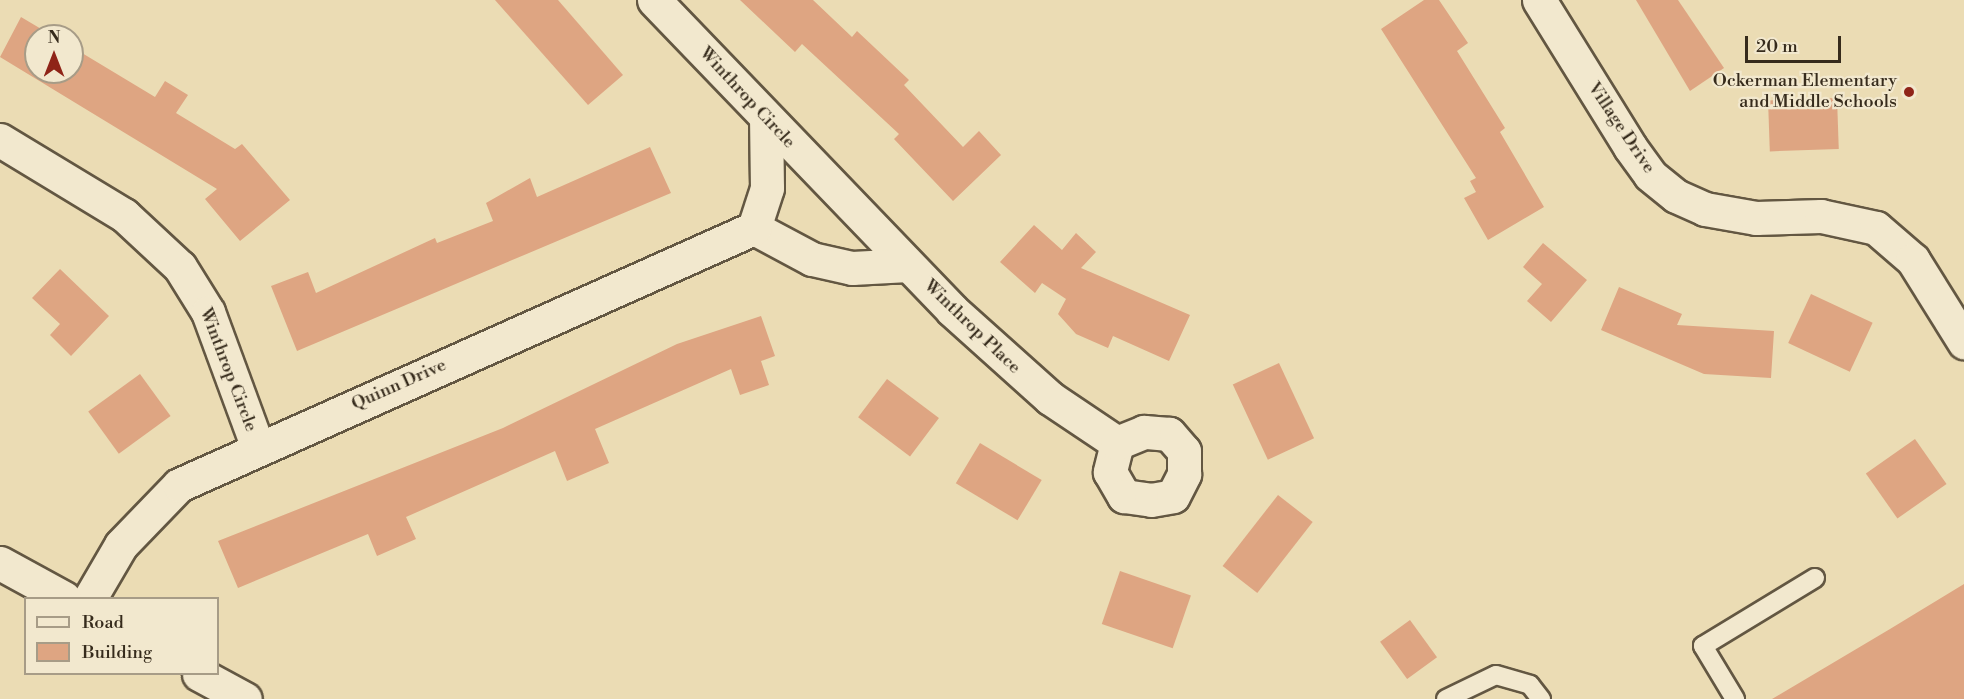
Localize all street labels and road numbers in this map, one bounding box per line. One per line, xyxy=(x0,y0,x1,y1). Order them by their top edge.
street label: Winthrop Circle xyxy=(695,43,799,153)
street label: Village Drive xyxy=(1583,78,1659,178)
street label: Winthrop Place xyxy=(919,275,1025,379)
street label: Winthrop Circle xyxy=(195,305,261,435)
street label: Quinn Drive xyxy=(348,355,450,415)

